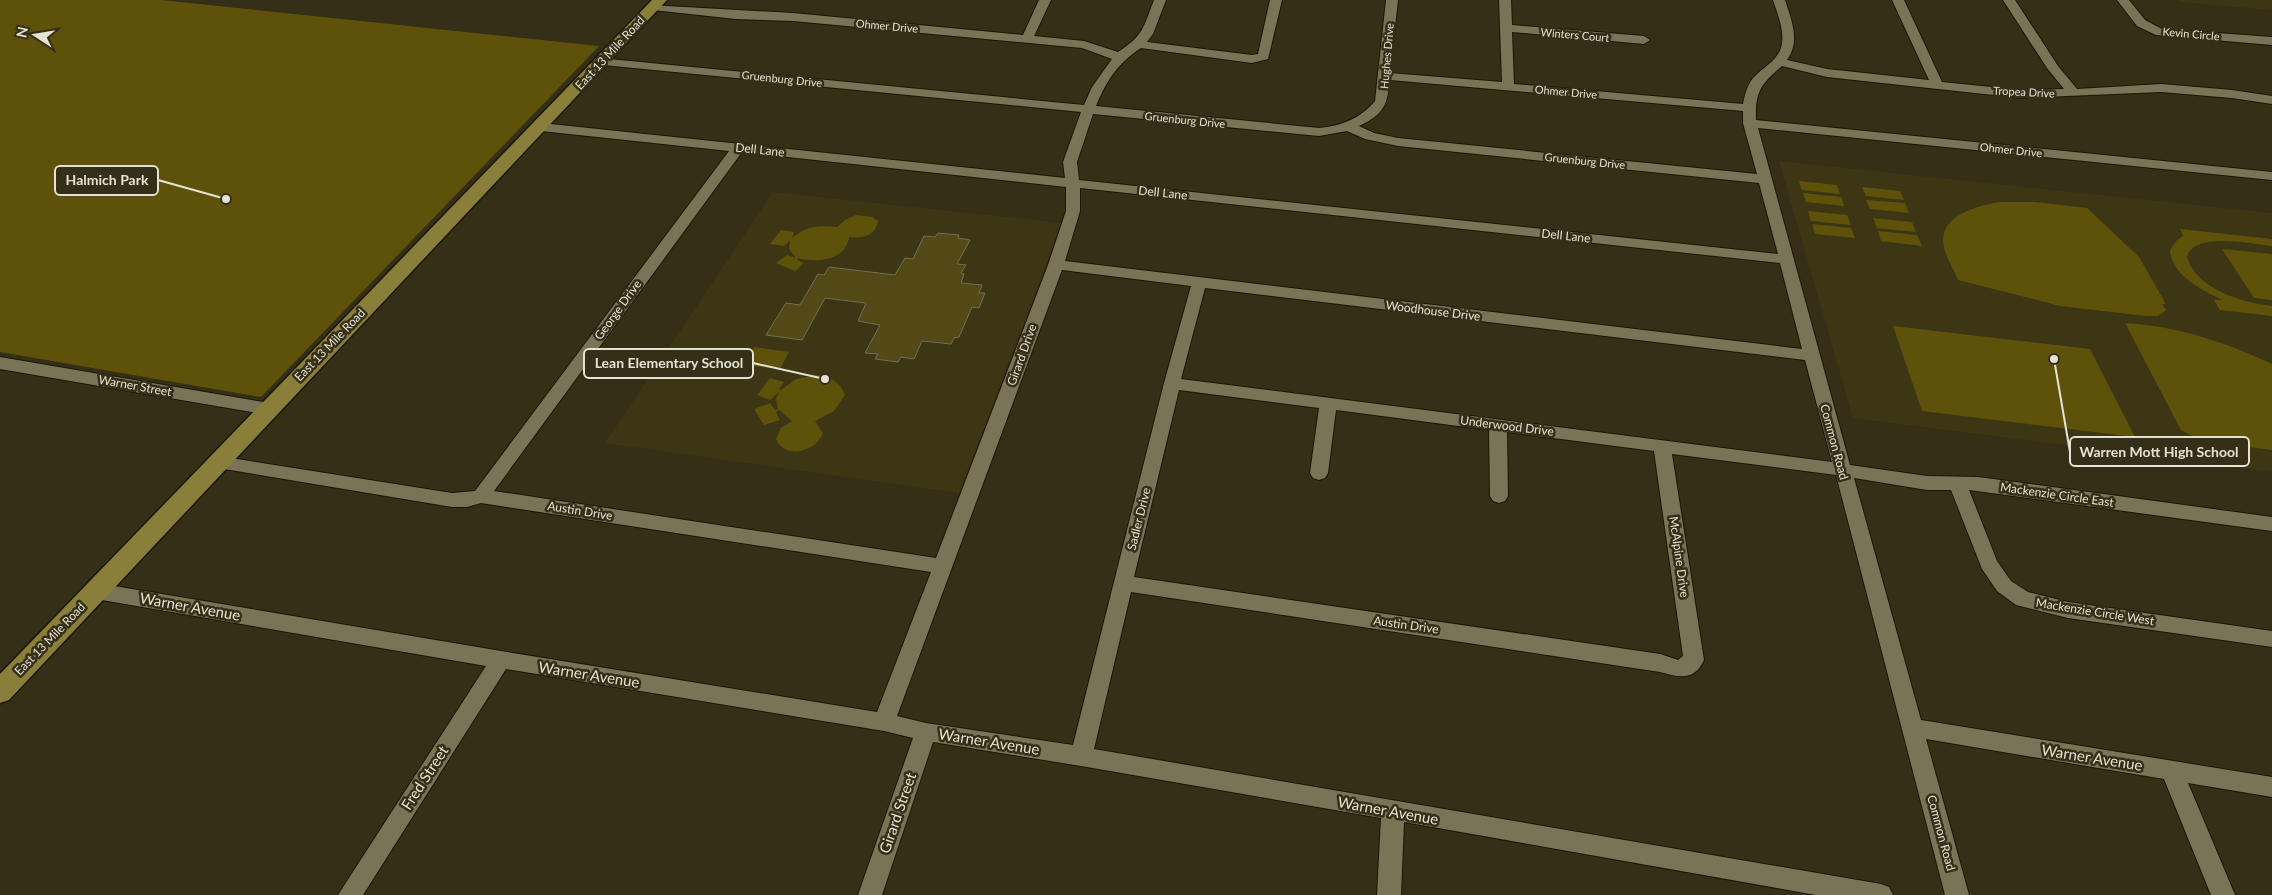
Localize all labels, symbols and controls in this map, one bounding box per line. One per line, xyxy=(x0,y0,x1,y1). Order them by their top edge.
north arrow xyxy=(10,10,60,60)
street label: East 13 Mile Road xyxy=(572,13,648,93)
street label: Ohmer Drive xyxy=(855,16,919,35)
street label: Hughes Drive xyxy=(1377,22,1396,89)
text: N xyxy=(12,25,31,39)
street label: Winters Court xyxy=(1540,25,1610,44)
street label: Kevin Circle xyxy=(2162,25,2220,42)
street label: Gruenburg Drive xyxy=(741,68,823,89)
street label: Ohmer Drive xyxy=(1534,82,1598,101)
street label: Tropea Drive xyxy=(1993,83,2055,100)
street label: Gruenburg Drive xyxy=(1144,109,1226,130)
street label: Dell Lane xyxy=(735,139,785,160)
street label: Ohmer Drive xyxy=(1979,140,2043,159)
street label: Gruenburg Drive xyxy=(1544,150,1626,171)
callout: Halmich Park xyxy=(55,166,158,195)
text: Halmich Park xyxy=(66,171,149,188)
street label: Dell Lane xyxy=(1138,182,1188,203)
street label: Dell Lane xyxy=(1541,225,1591,246)
street label: George Drive xyxy=(591,277,644,343)
street label: Woodhouse Drive xyxy=(1385,297,1481,324)
street label: East 13 Mile Road xyxy=(291,305,368,384)
street label: Girard Drive xyxy=(1003,322,1040,388)
callout: Lean Elementary School xyxy=(584,349,753,378)
text: Lean Elementary School xyxy=(595,354,743,371)
street label: Warner Street xyxy=(97,372,173,399)
street label: Common Road xyxy=(1817,402,1852,481)
street label: Underwood Drive xyxy=(1459,412,1555,439)
callout: Warren Mott High School xyxy=(2070,437,2249,466)
text: Warren Mott High School xyxy=(2080,443,2238,460)
street label: Mackenzie Circle East xyxy=(1999,479,2115,510)
street label: Sadler Drive xyxy=(1123,486,1154,552)
street label: Austin Drive xyxy=(546,498,614,523)
street label: McAlpine Drive xyxy=(1666,515,1693,599)
street label: Warner Avenue xyxy=(138,588,242,624)
street label: Mackenzie Circle West xyxy=(2035,595,2156,628)
street label: East 13 Mile Road xyxy=(11,599,88,678)
street label: Austin Drive xyxy=(1373,613,1440,636)
street label: Warner Avenue xyxy=(537,657,641,691)
street label: Warner Avenue xyxy=(937,724,1041,758)
street label: Warner Avenue xyxy=(2040,740,2144,774)
street label: Fred Street xyxy=(397,742,452,813)
street label: Girard Street xyxy=(875,769,919,855)
street label: Warner Avenue xyxy=(1336,792,1440,828)
street label: Common Road xyxy=(1924,793,1959,872)

